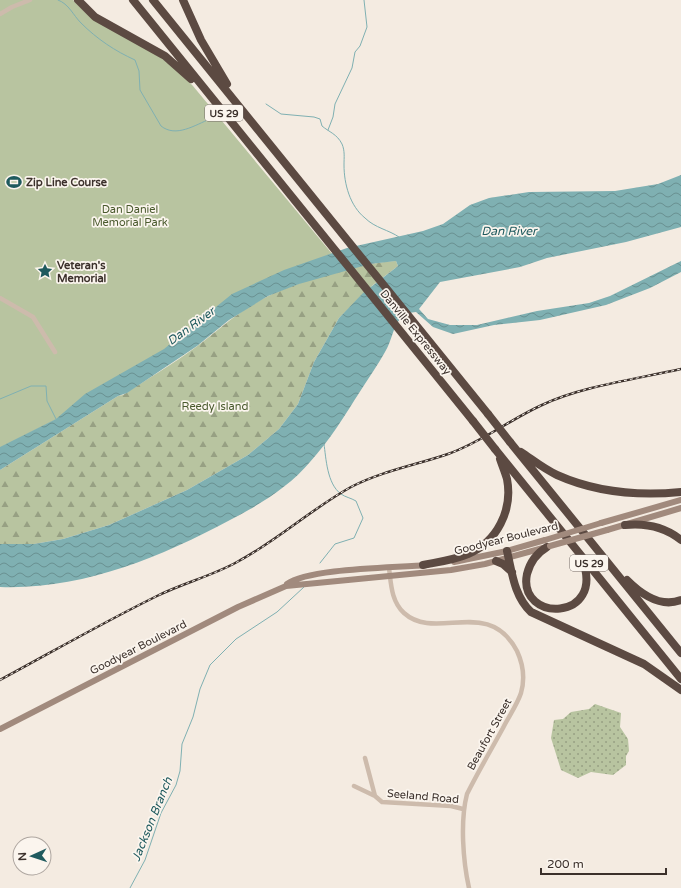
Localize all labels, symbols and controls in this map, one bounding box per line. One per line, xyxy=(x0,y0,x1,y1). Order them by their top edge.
road number: US 29 xyxy=(205,105,243,121)
sports icon: Zip Line Course xyxy=(5,173,23,191)
place label: Zip Line Course xyxy=(26,176,108,190)
park label: Dan Daniel Memorial Park xyxy=(92,203,168,229)
water label: Dan River xyxy=(481,224,538,238)
place label: Veteran's Memorial xyxy=(57,259,107,285)
place icon: Veteran's Memorial xyxy=(36,262,54,280)
street label: Danville Expressway xyxy=(377,287,454,377)
water label: Dan River xyxy=(165,303,219,348)
park label: Reedy Island xyxy=(182,400,248,413)
street label: Goodyear Boulevard xyxy=(453,519,560,558)
road number: US 29 xyxy=(570,555,608,571)
street label: Goodyear Boulevard xyxy=(88,617,189,677)
street label: Beaufort Street xyxy=(464,696,514,772)
water label: Jackson Branch xyxy=(129,774,175,863)
street label: Seeland Road xyxy=(386,787,460,806)
north arrow xyxy=(12,836,52,876)
scale bar xyxy=(541,850,666,876)
text: N xyxy=(16,852,29,861)
text: 200 m xyxy=(547,857,584,871)

